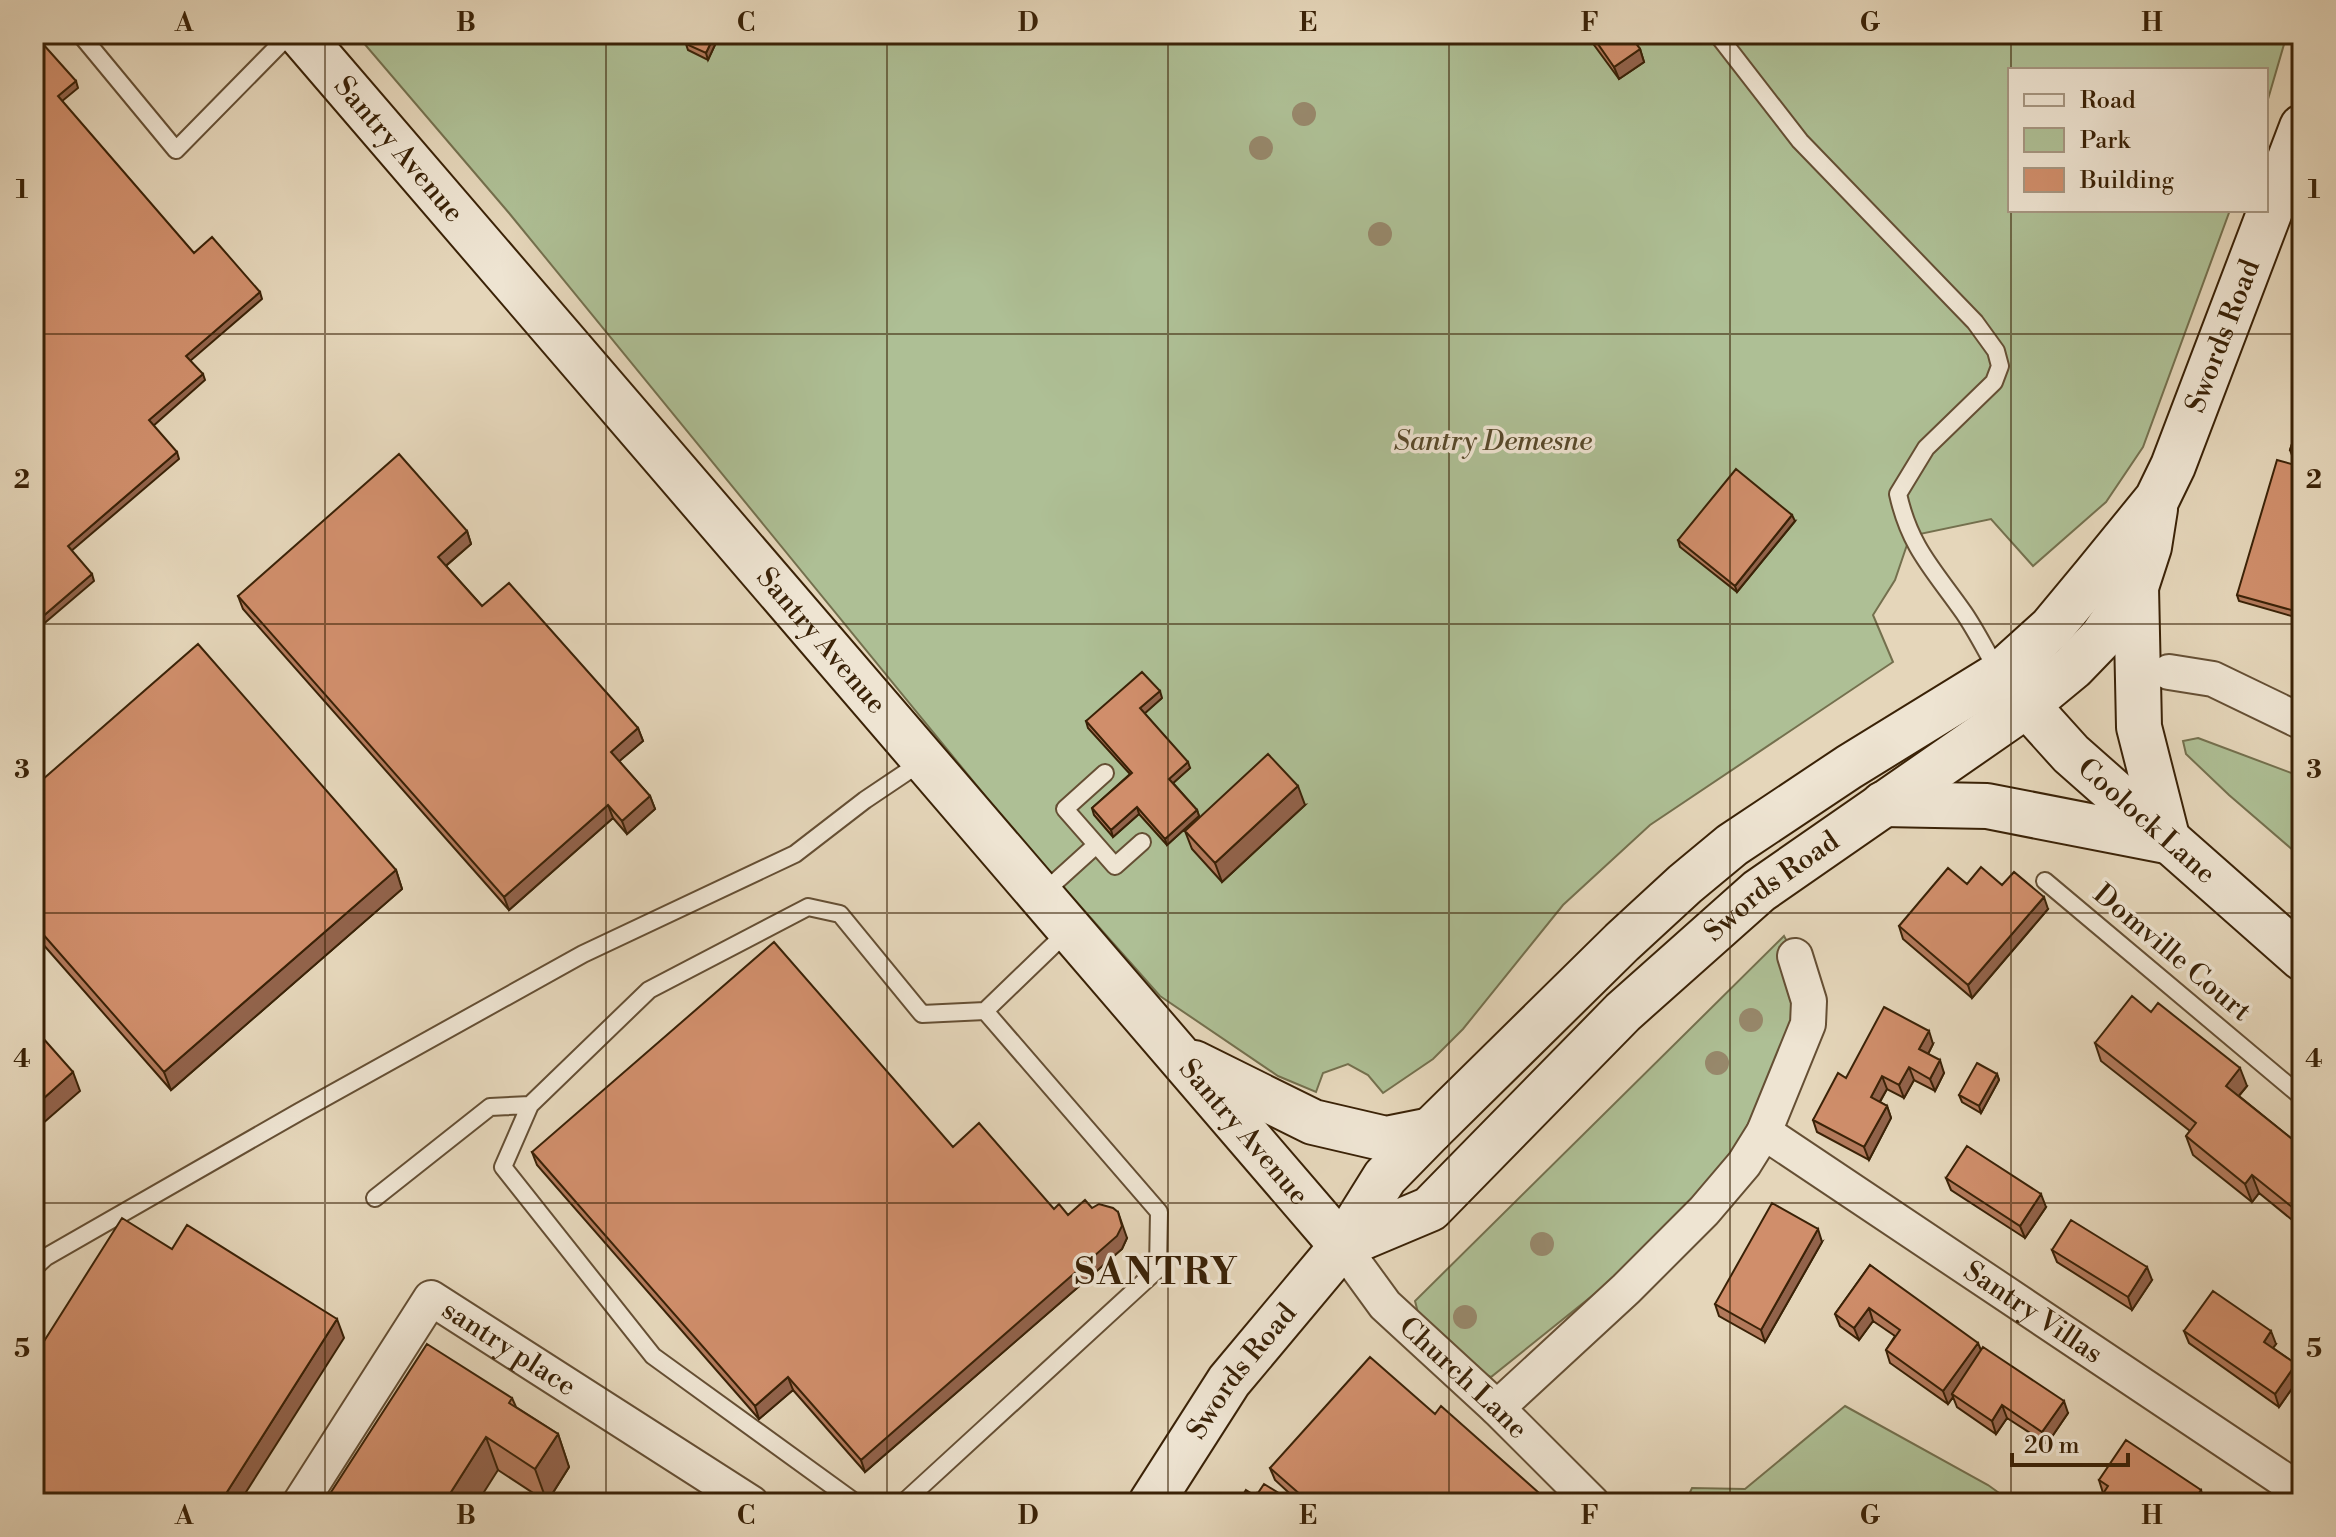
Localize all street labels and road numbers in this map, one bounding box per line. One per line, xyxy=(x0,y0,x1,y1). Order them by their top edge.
street label: Santry Avenue xyxy=(327,69,472,230)
street label: Swords Road xyxy=(2177,254,2268,418)
street label: Santry Avenue xyxy=(749,560,894,721)
street label: Coolock Lane xyxy=(2070,751,2223,891)
street label: Swords Road xyxy=(1697,823,1846,949)
street label: Domville Court xyxy=(2086,877,2258,1029)
street label: Santry Avenue xyxy=(1171,1052,1316,1212)
street label: Santry Villas xyxy=(1957,1253,2110,1371)
street label: santry place xyxy=(435,1292,583,1404)
street label: Swords Road xyxy=(1179,1296,1304,1446)
street label: Church Lane xyxy=(1392,1309,1535,1446)

